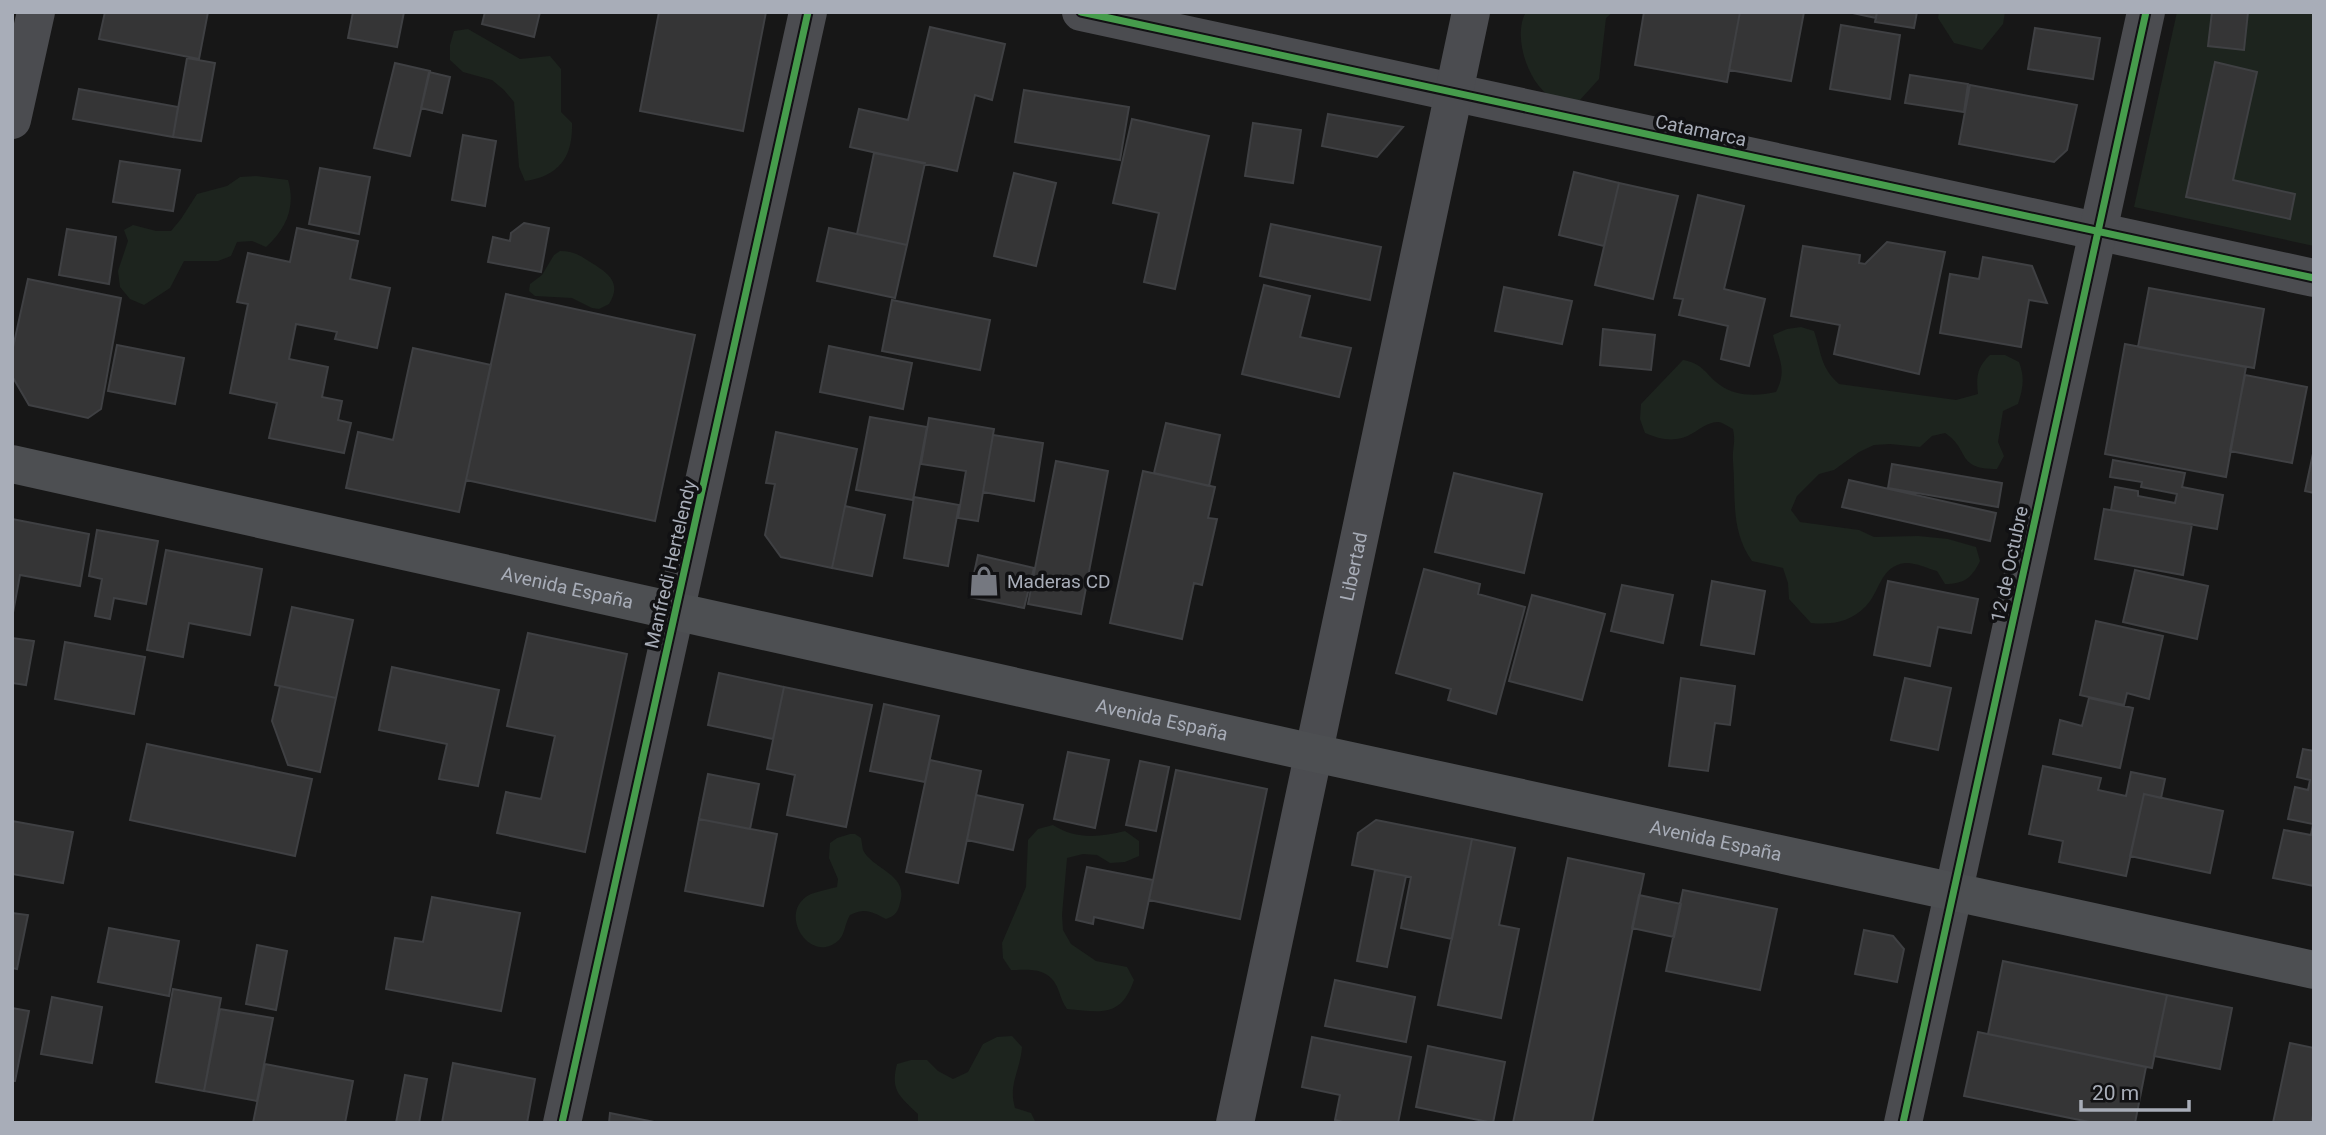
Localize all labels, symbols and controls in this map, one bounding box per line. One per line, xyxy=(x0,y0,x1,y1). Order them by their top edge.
street label: Catamarca xyxy=(1653,110,1749,151)
street label: Manfredi Hertelendy xyxy=(640,478,701,651)
street label: 12 de Octubre xyxy=(1986,504,2033,624)
street label: Libertad xyxy=(1335,530,1372,603)
street label: Avenida España xyxy=(499,562,636,614)
shop icon: Maderas CD xyxy=(967,564,1001,598)
place label: Maderas CD xyxy=(1007,570,1110,593)
street label: Avenida España xyxy=(1094,694,1230,746)
street label: Avenida España xyxy=(1648,815,1784,866)
scale bar xyxy=(2081,1068,2190,1112)
text: 20 m xyxy=(2092,1081,2139,1105)

